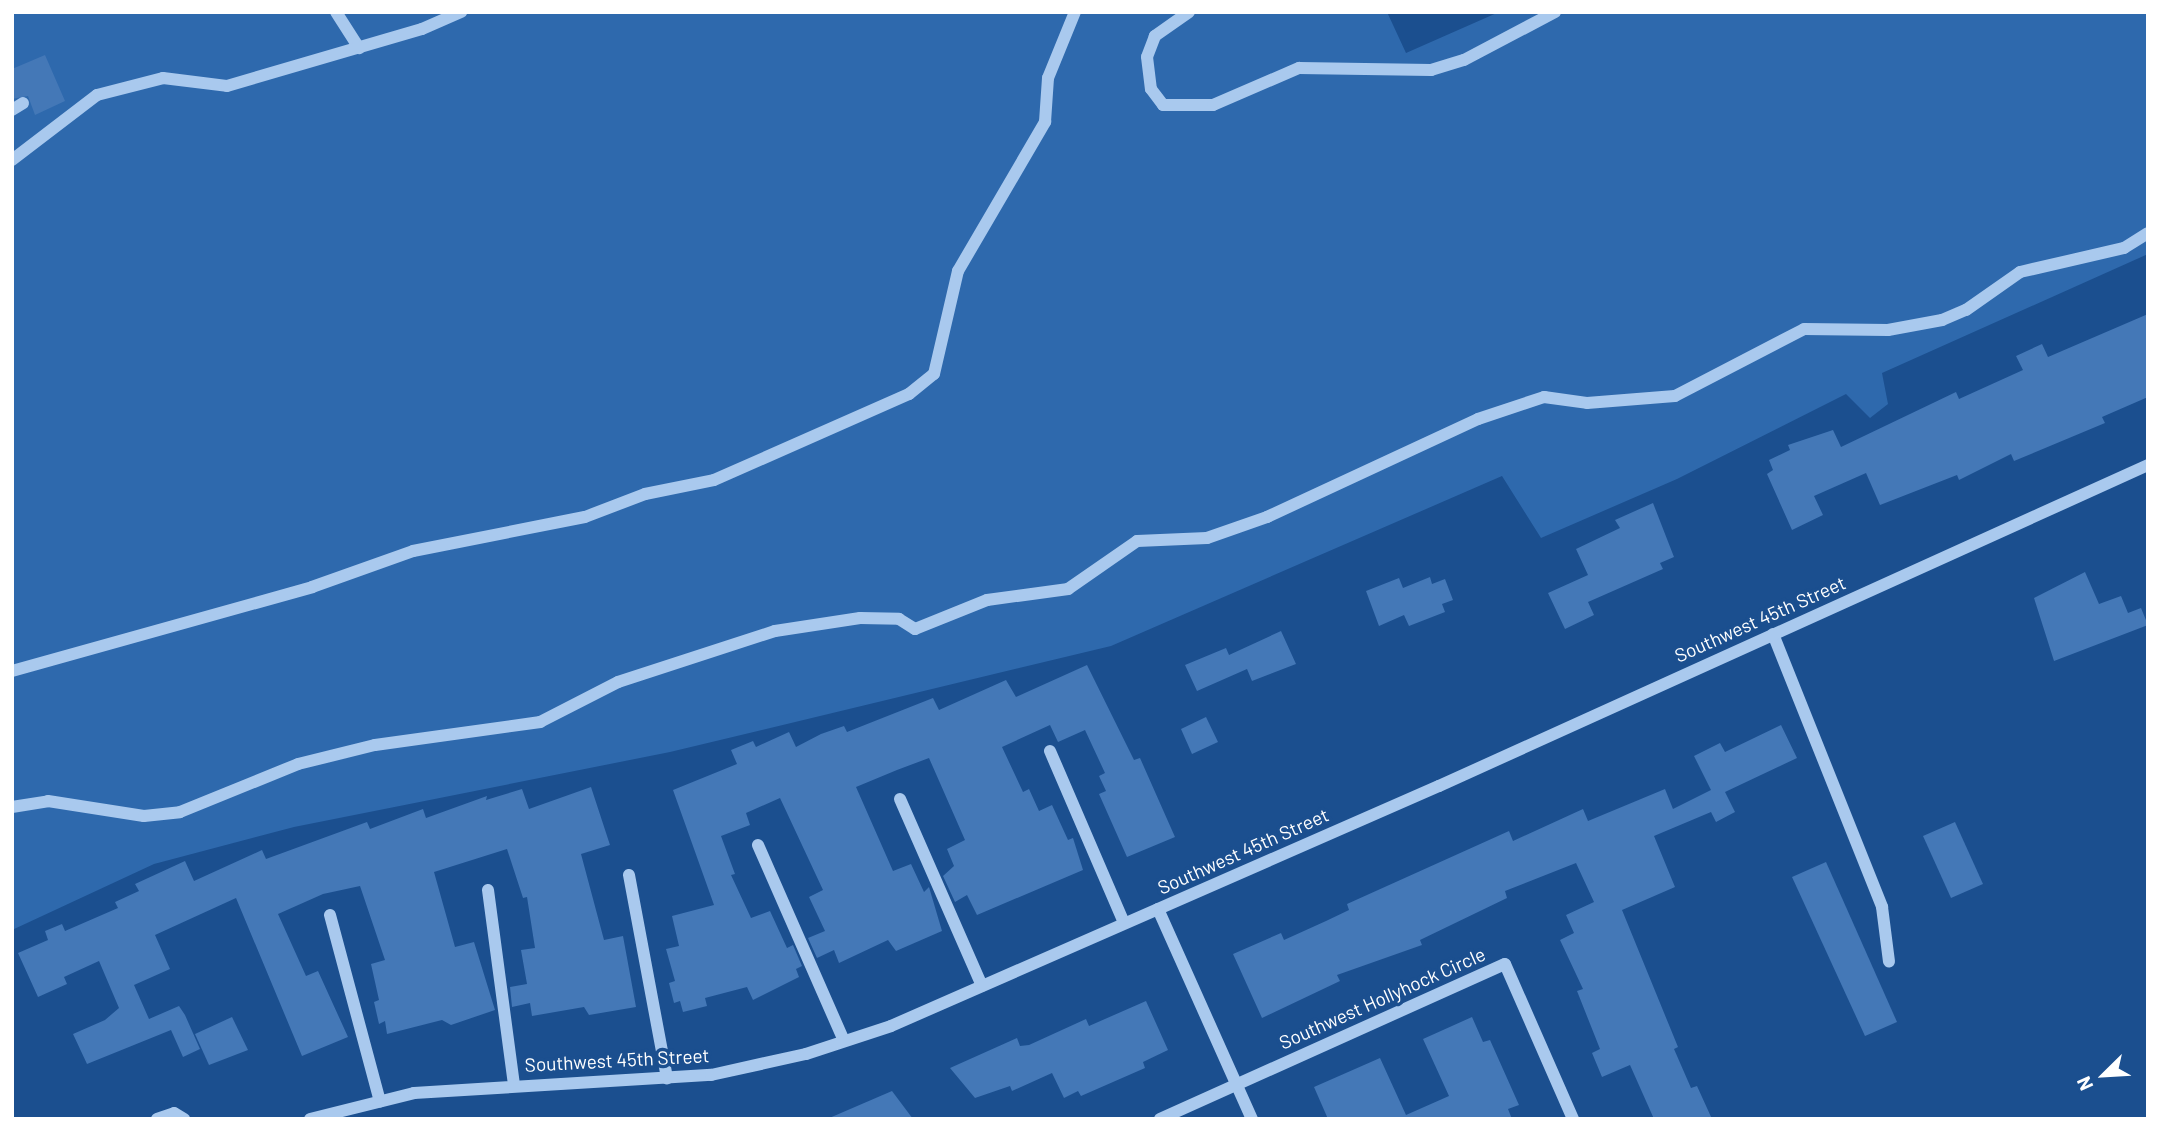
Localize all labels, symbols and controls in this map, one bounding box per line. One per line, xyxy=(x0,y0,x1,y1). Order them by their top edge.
street label: Southwest 45th Street xyxy=(1671,571,1849,667)
street label: Southwest 45th Street xyxy=(1154,803,1332,899)
street label: Southwest Hollyhock Circle xyxy=(1275,942,1489,1054)
north arrow xyxy=(2069,1040,2139,1110)
street label: Southwest 45th Street xyxy=(524,1044,710,1076)
text: N xyxy=(2071,1073,2097,1094)

